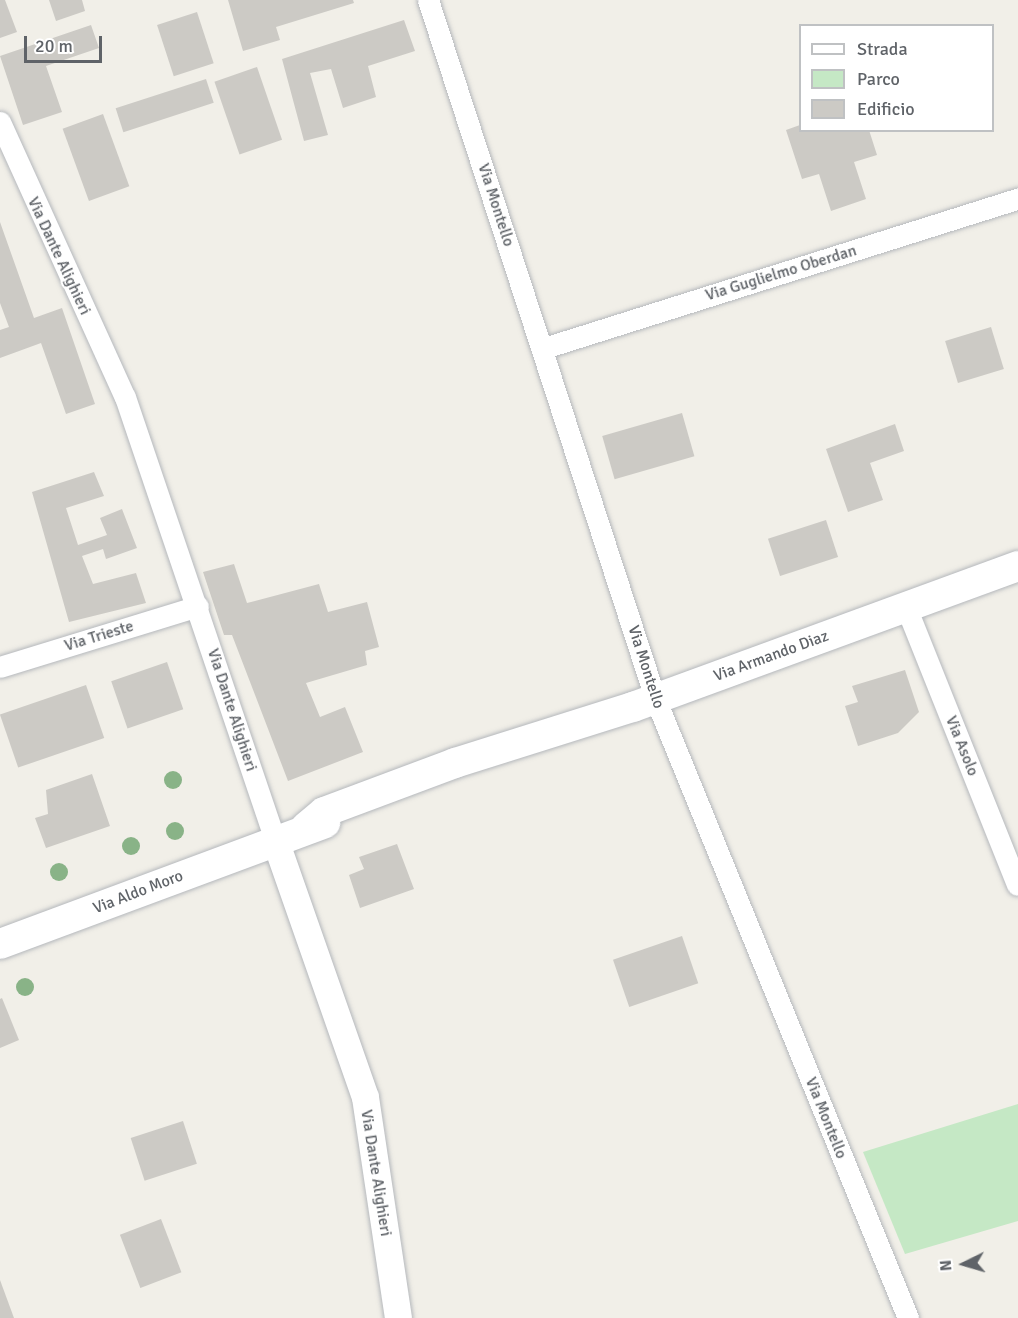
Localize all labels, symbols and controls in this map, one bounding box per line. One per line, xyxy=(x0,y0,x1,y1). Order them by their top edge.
scale bar xyxy=(27,24,105,62)
legend xyxy=(799,24,994,132)
text: 20 m xyxy=(35,35,73,57)
text: Strada xyxy=(857,38,908,60)
text: Parco xyxy=(857,68,900,90)
text: Edificio xyxy=(857,98,915,120)
street label: Via Montello xyxy=(474,161,518,249)
street label: Via Dante Alighieri xyxy=(23,194,95,318)
street label: Via Guglielmo Oberdan xyxy=(703,241,859,305)
street label: Via Trieste xyxy=(62,616,136,656)
street label: Via Montello xyxy=(624,623,668,711)
street label: Via Armando Diaz xyxy=(711,626,831,686)
street label: Via Dante Alighieri xyxy=(203,646,261,774)
street label: Via Asolo xyxy=(941,713,983,779)
street label: Via Aldo Moro xyxy=(90,866,186,918)
street label: Via Montello xyxy=(801,1075,851,1161)
street label: Via Dante Alighieri xyxy=(357,1108,395,1238)
north arrow xyxy=(934,1234,994,1294)
text: N xyxy=(936,1259,957,1272)

